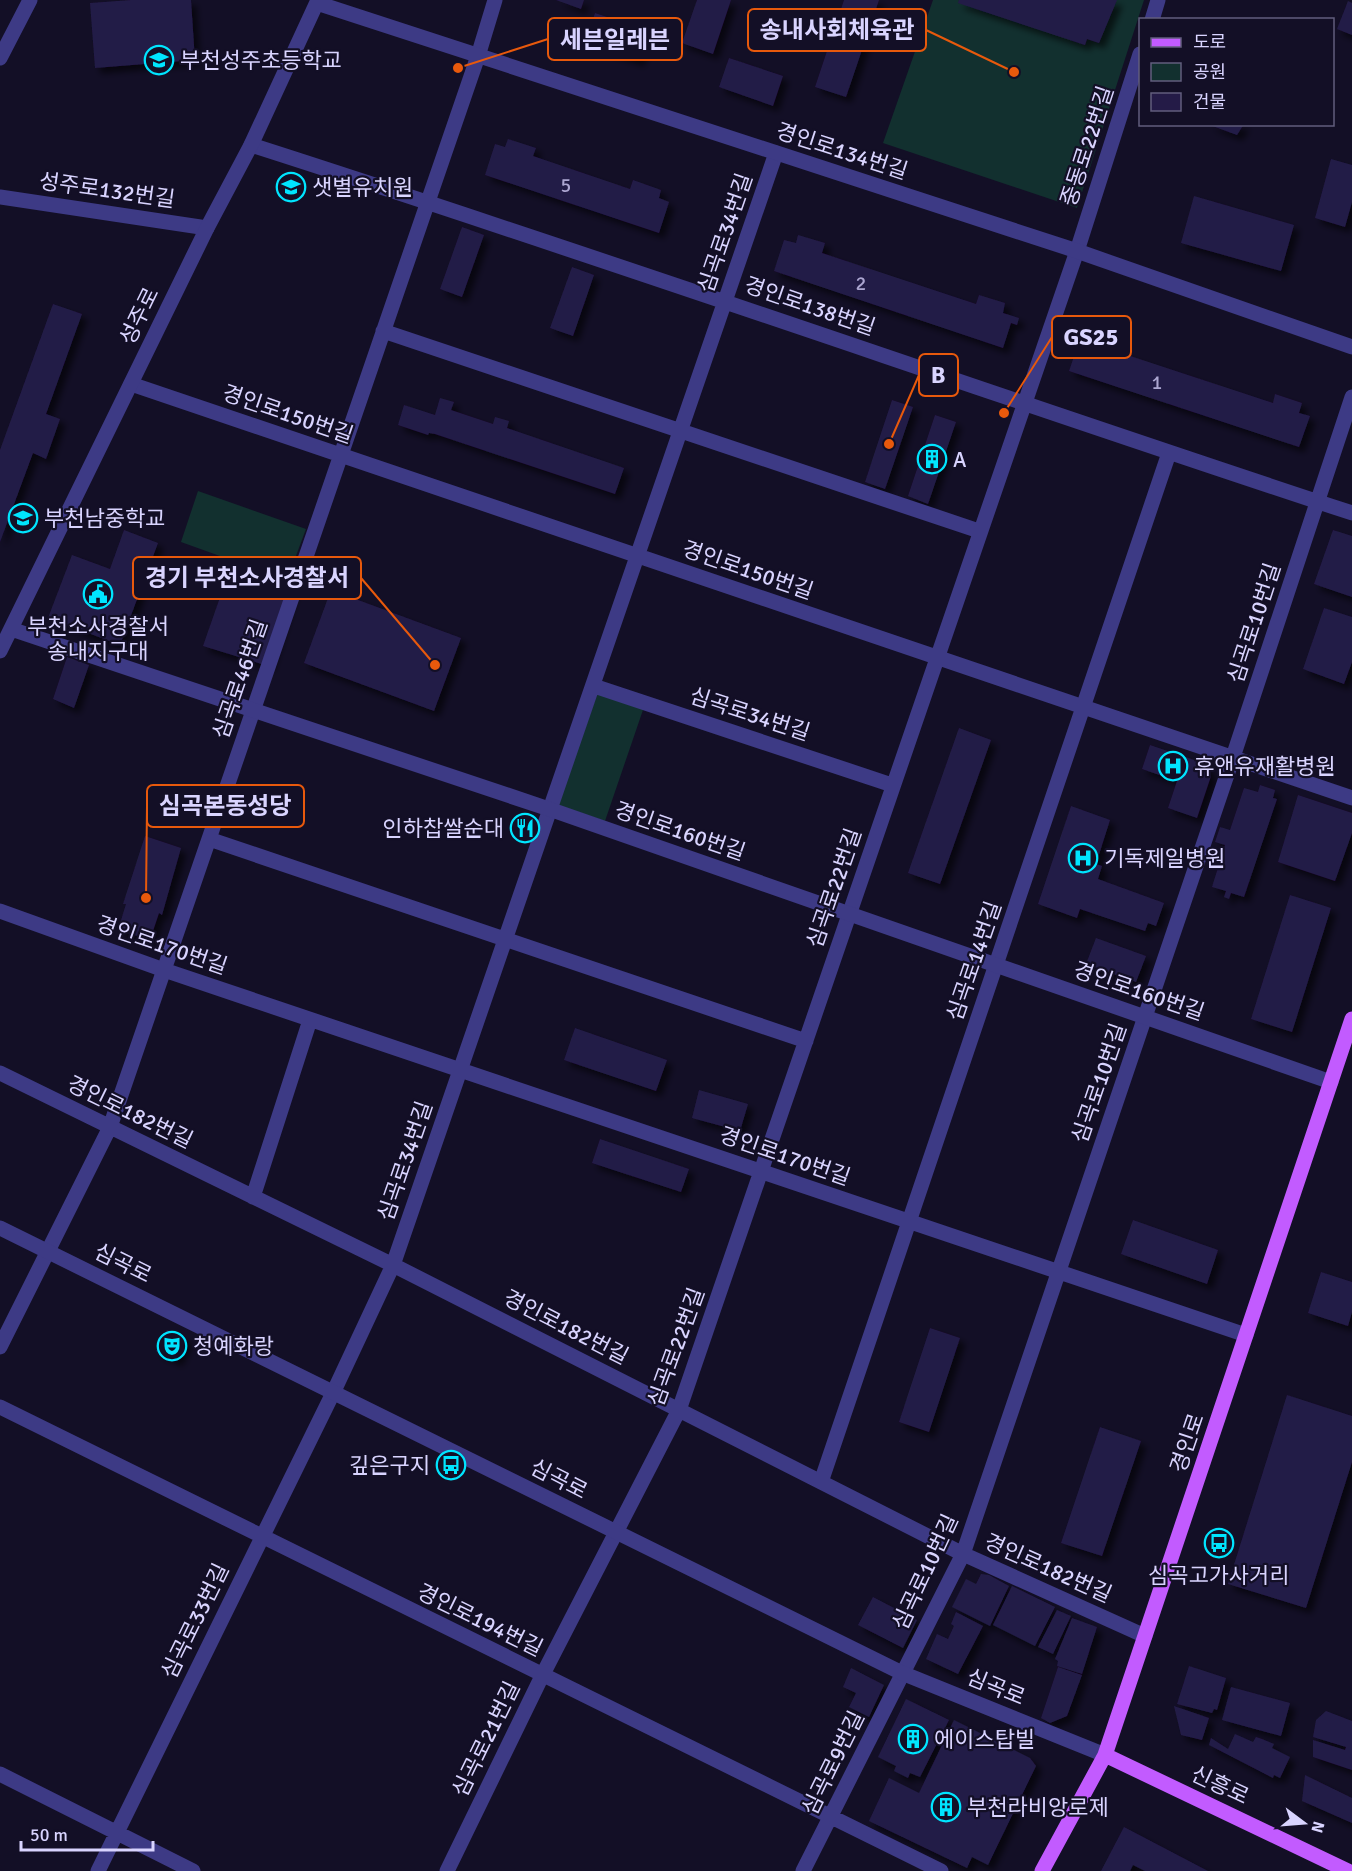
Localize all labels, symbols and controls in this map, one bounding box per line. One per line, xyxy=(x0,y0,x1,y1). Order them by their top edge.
callout: 송내사회체육관 xyxy=(748,9,926,51)
text: 송내사회체육관 xyxy=(760,15,914,45)
callout: 세븐일레븐 xyxy=(548,18,682,60)
legend xyxy=(1139,18,1334,126)
text: 세븐일레븐 xyxy=(560,25,670,55)
text: 도로 xyxy=(1193,31,1226,53)
school or university icon: 부천성주초등학교 xyxy=(143,44,175,76)
place label: 부천성주초등학교 xyxy=(180,47,342,74)
text: 공원 xyxy=(1193,61,1226,83)
street label: 중동로22번길 xyxy=(1055,82,1119,210)
text: 건물 xyxy=(1193,91,1226,113)
street label: 경인로134번길 xyxy=(773,117,911,185)
street label: 성주로132번길 xyxy=(37,167,177,213)
street label: 심곡로34번길 xyxy=(692,170,758,296)
school or university icon: 샛별유치원 xyxy=(275,171,307,203)
house number: 5 xyxy=(561,173,571,198)
place label: 샛별유치원 xyxy=(312,174,413,201)
street label: 경인로138번길 xyxy=(741,271,879,341)
house number: 2 xyxy=(856,271,866,296)
street label: 성주로 xyxy=(114,283,164,349)
callout: GS25 xyxy=(1052,316,1131,358)
text: GS25 xyxy=(1064,322,1119,352)
callout: B xyxy=(919,354,958,396)
text: B xyxy=(931,360,945,390)
house number: 1 xyxy=(1152,370,1162,395)
street label: 경인로150번길 xyxy=(219,379,357,449)
building icon: A xyxy=(916,443,948,475)
place label: A xyxy=(953,446,967,473)
school or university icon: 부천남중학교 xyxy=(7,502,39,534)
place label: 부천남중학교 xyxy=(44,505,165,532)
street label: 경인로150번길 xyxy=(679,535,817,605)
callout: 경기 부천소사경찰서 xyxy=(133,557,361,599)
street label: 심곡로10번길 xyxy=(1222,559,1286,687)
text: 경기 부천소사경찰서 xyxy=(145,563,349,593)
public building icon: 부천소사경찰서 송내지구대 xyxy=(82,578,114,610)
place label: 부천소사경찰서 송내지구대 xyxy=(27,613,169,665)
street label: 심곡로46번길 xyxy=(207,616,273,742)
street label: 심곡로34번길 xyxy=(686,682,814,746)
hospital icon: 휴앤유재활병원 xyxy=(1157,750,1189,782)
place label: 휴앤유재활병원 xyxy=(1194,753,1336,780)
callout: 심곡본동성당 xyxy=(147,785,304,827)
text: 심곡본동성당 xyxy=(159,791,291,821)
street label: 경인로160번길 xyxy=(611,796,749,866)
restaurant icon: 인하찹쌀순대 xyxy=(509,812,541,844)
place label: 인하찹쌀순대 xyxy=(383,815,504,842)
street label: 심곡로22번길 xyxy=(801,825,867,951)
hospital icon: 기독제일병원 xyxy=(1067,842,1099,874)
place label: 기독제일병원 xyxy=(1104,845,1225,872)
street label: 심곡로14번길 xyxy=(941,898,1007,1024)
street label: 경인로170번길 xyxy=(93,910,231,980)
street label: 경인로160번길 xyxy=(1070,956,1208,1026)
street label: 심곡로10번길 xyxy=(1066,1020,1132,1146)
street label: 경인로182번길 xyxy=(63,1070,197,1154)
street label: 심곡로34번길 xyxy=(372,1098,438,1224)
street label: 경인로170번길 xyxy=(716,1121,854,1191)
street label: 심곡로 xyxy=(90,1238,156,1288)
street label: 경인로182번길 xyxy=(499,1284,633,1370)
street label: 심곡로22번길 xyxy=(642,1284,710,1410)
theatre icon: 청예화랑 xyxy=(156,1330,188,1362)
place label: 청예화랑 xyxy=(193,1333,274,1360)
street label: 경인로 xyxy=(1164,1410,1210,1476)
bus stop icon: 깊은구지 xyxy=(435,1449,467,1481)
place label: 깊은구지 xyxy=(349,1452,430,1479)
street label: 심곡로 xyxy=(526,1453,592,1505)
street label: 심곡로10번길 xyxy=(886,1510,964,1634)
bus stop icon: 심곡고가사거리 xyxy=(1203,1527,1235,1559)
street label: 경인로182번길 xyxy=(980,1528,1116,1608)
street label: 심곡로33번길 xyxy=(155,1559,235,1683)
place label: 심곡고가사거리 xyxy=(1148,1562,1290,1589)
street label: 경인로194번길 xyxy=(413,1578,547,1662)
street label: 심곡로 xyxy=(963,1663,1029,1711)
street label: 심곡로21번길 xyxy=(446,1677,526,1801)
street label: 심곡로9번길 xyxy=(796,1706,870,1820)
building icon: 에이스탑빌 xyxy=(897,1723,929,1755)
place label: 에이스탑빌 xyxy=(934,1726,1035,1753)
street label: 신흥로 xyxy=(1187,1760,1253,1810)
building icon: 부천라비앙로제 xyxy=(930,1791,962,1823)
north arrow xyxy=(1274,1793,1334,1853)
place label: 부천라비앙로제 xyxy=(967,1794,1109,1821)
scale bar xyxy=(21,1814,153,1852)
text: N xyxy=(1306,1819,1329,1835)
text: 50 m xyxy=(30,1824,68,1846)

